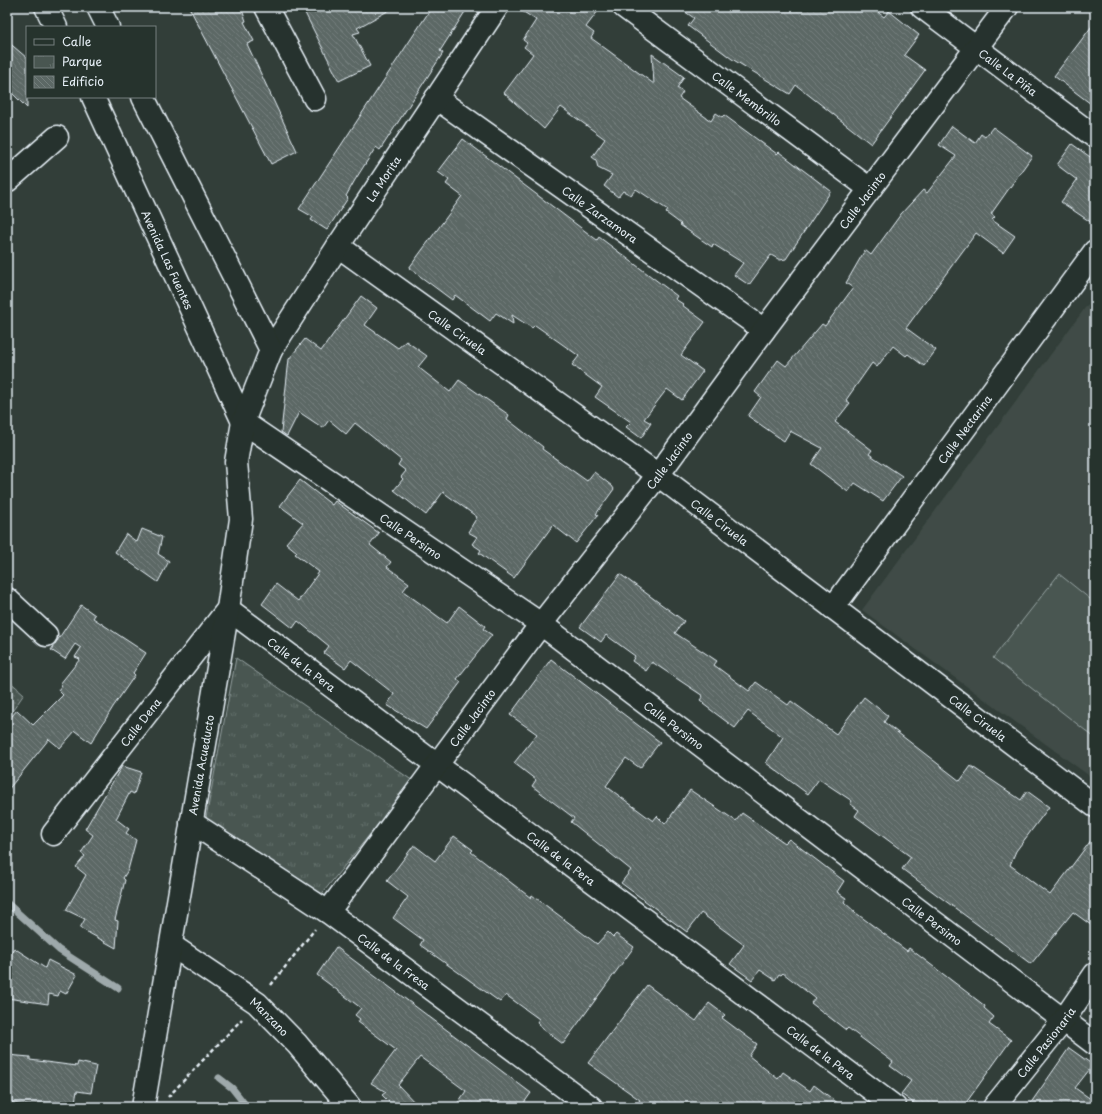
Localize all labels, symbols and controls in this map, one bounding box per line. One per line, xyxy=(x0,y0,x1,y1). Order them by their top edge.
legend xyxy=(26,26,156,98)
text: Calle xyxy=(62,32,92,50)
street label: Calle La Piña xyxy=(976,44,1041,100)
text: Parque xyxy=(62,52,102,70)
street label: Calle Membrillo xyxy=(709,67,785,129)
text: Edificio xyxy=(62,72,104,90)
street label: La Morita xyxy=(361,151,405,205)
street label: Calle Jacinto xyxy=(834,168,889,232)
street label: Calle Zarzamora xyxy=(559,181,642,247)
street label: Avenida Las Fuentes xyxy=(138,207,198,312)
street label: Calle Ciruela xyxy=(425,305,491,359)
street label: Calle Nectarina xyxy=(933,391,996,467)
street label: Calle Jacinto xyxy=(642,428,696,493)
street label: Calle Ciruela xyxy=(687,494,752,549)
street label: Calle Persimo xyxy=(377,509,446,563)
street label: Calle de la Pera xyxy=(264,633,340,695)
street label: Calle Jacinto xyxy=(445,685,499,750)
street label: Calle Ciruela xyxy=(946,690,1011,745)
street label: Calle Dena xyxy=(116,694,165,750)
street label: Calle Persimo xyxy=(640,696,708,753)
street label: Avenida Acueducto xyxy=(184,714,218,816)
street label: Calle de la Pera xyxy=(523,827,599,889)
street label: Calle Persimo xyxy=(898,892,966,949)
street label: Calle de la Fresa xyxy=(354,928,434,994)
street label: Manzano xyxy=(247,992,293,1040)
street label: Calle Pasionaria xyxy=(1012,1003,1079,1081)
street label: Calle de la Pera xyxy=(783,1020,859,1083)

